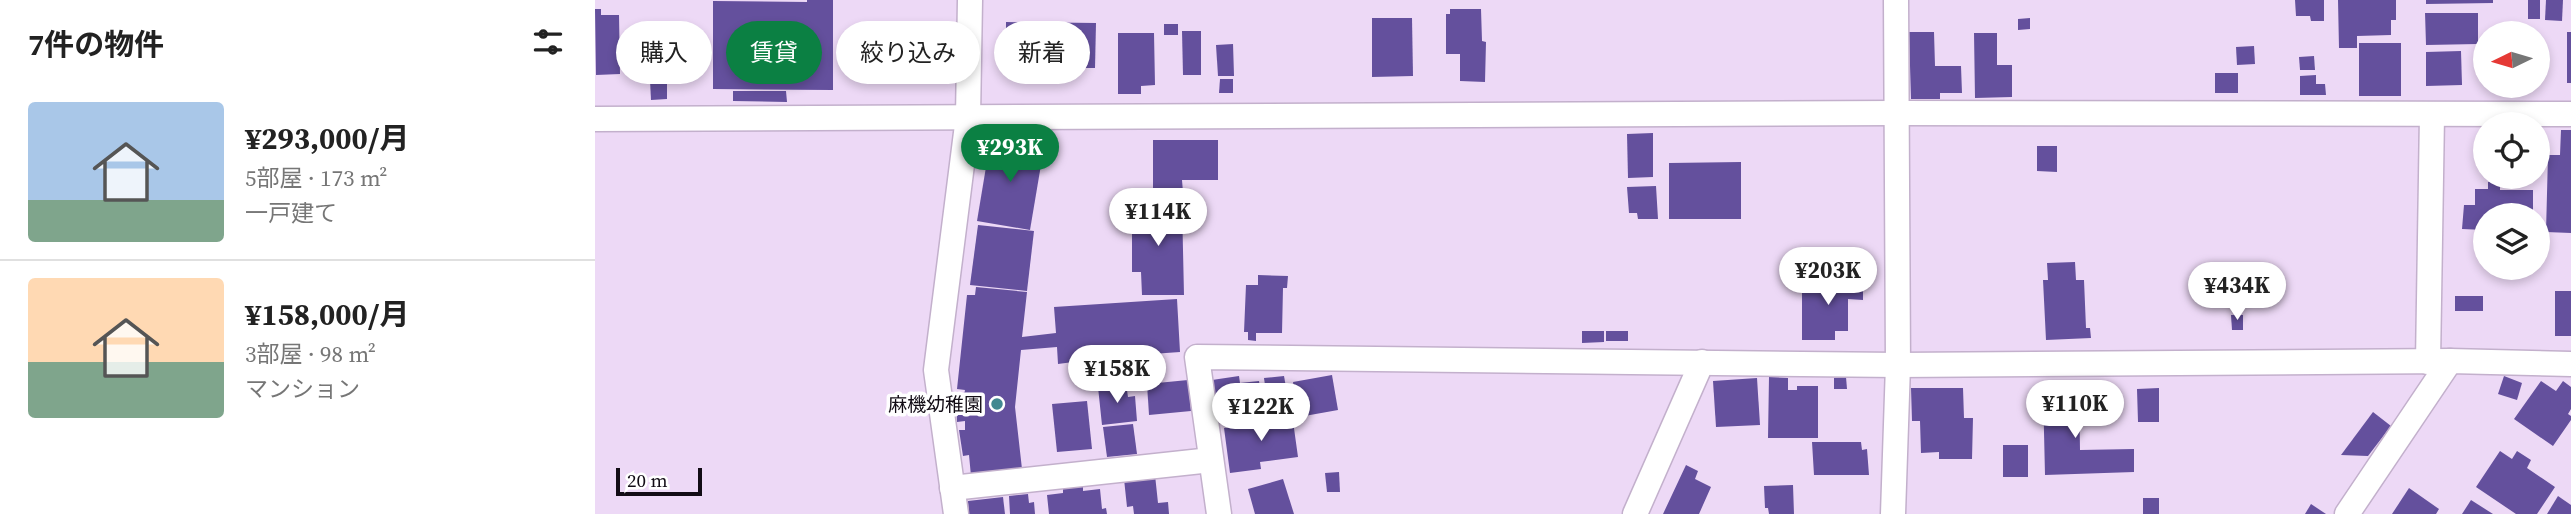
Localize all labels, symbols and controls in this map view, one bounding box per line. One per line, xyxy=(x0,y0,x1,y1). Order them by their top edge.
chip: 購入 xyxy=(616,21,712,84)
chip: 賃貸 xyxy=(726,21,822,84)
chip: 絞り込み xyxy=(836,21,980,84)
chip: 新着 xyxy=(994,21,1090,84)
north arrow xyxy=(2473,21,2550,98)
map controls xyxy=(2473,21,2550,280)
icon: filters xyxy=(529,23,567,61)
text: 7件の物件 xyxy=(28,24,164,65)
button: locate xyxy=(2473,112,2550,189)
text: ¥293,000/月 xyxy=(245,118,409,159)
pin: ¥293K xyxy=(961,124,1059,184)
icon: home xyxy=(84,130,168,214)
text: ¥293K xyxy=(977,131,1043,163)
text: 5部屋 · 173 m² xyxy=(245,162,388,194)
pin: ¥114K xyxy=(1109,188,1207,248)
text: ¥114K xyxy=(1125,195,1191,227)
text: 一戸建て xyxy=(245,197,337,229)
button: layers xyxy=(2473,203,2550,280)
pin: ¥203K xyxy=(1779,247,1877,307)
text: ¥203K xyxy=(1795,254,1861,286)
pin: ¥434K xyxy=(2188,262,2286,322)
text: ¥434K xyxy=(2204,269,2270,301)
text: ¥158,000/月 xyxy=(245,294,409,335)
icon: home xyxy=(84,306,168,390)
text: 3部屋 · 98 m² xyxy=(245,338,376,370)
pin: ¥158K xyxy=(1068,346,1166,405)
text: ¥158K xyxy=(1084,352,1150,384)
text: マンション xyxy=(245,373,360,405)
pin: ¥110K xyxy=(2026,380,2124,440)
pin: ¥122K xyxy=(1212,384,1310,443)
text: ¥110K xyxy=(2042,387,2108,419)
text: ¥122K xyxy=(1228,390,1294,422)
place label: 麻機幼稚園 xyxy=(888,391,983,417)
marker: 麻機幼稚園 xyxy=(989,396,1005,412)
scale bar xyxy=(616,465,702,497)
text: 20 m xyxy=(627,467,668,493)

